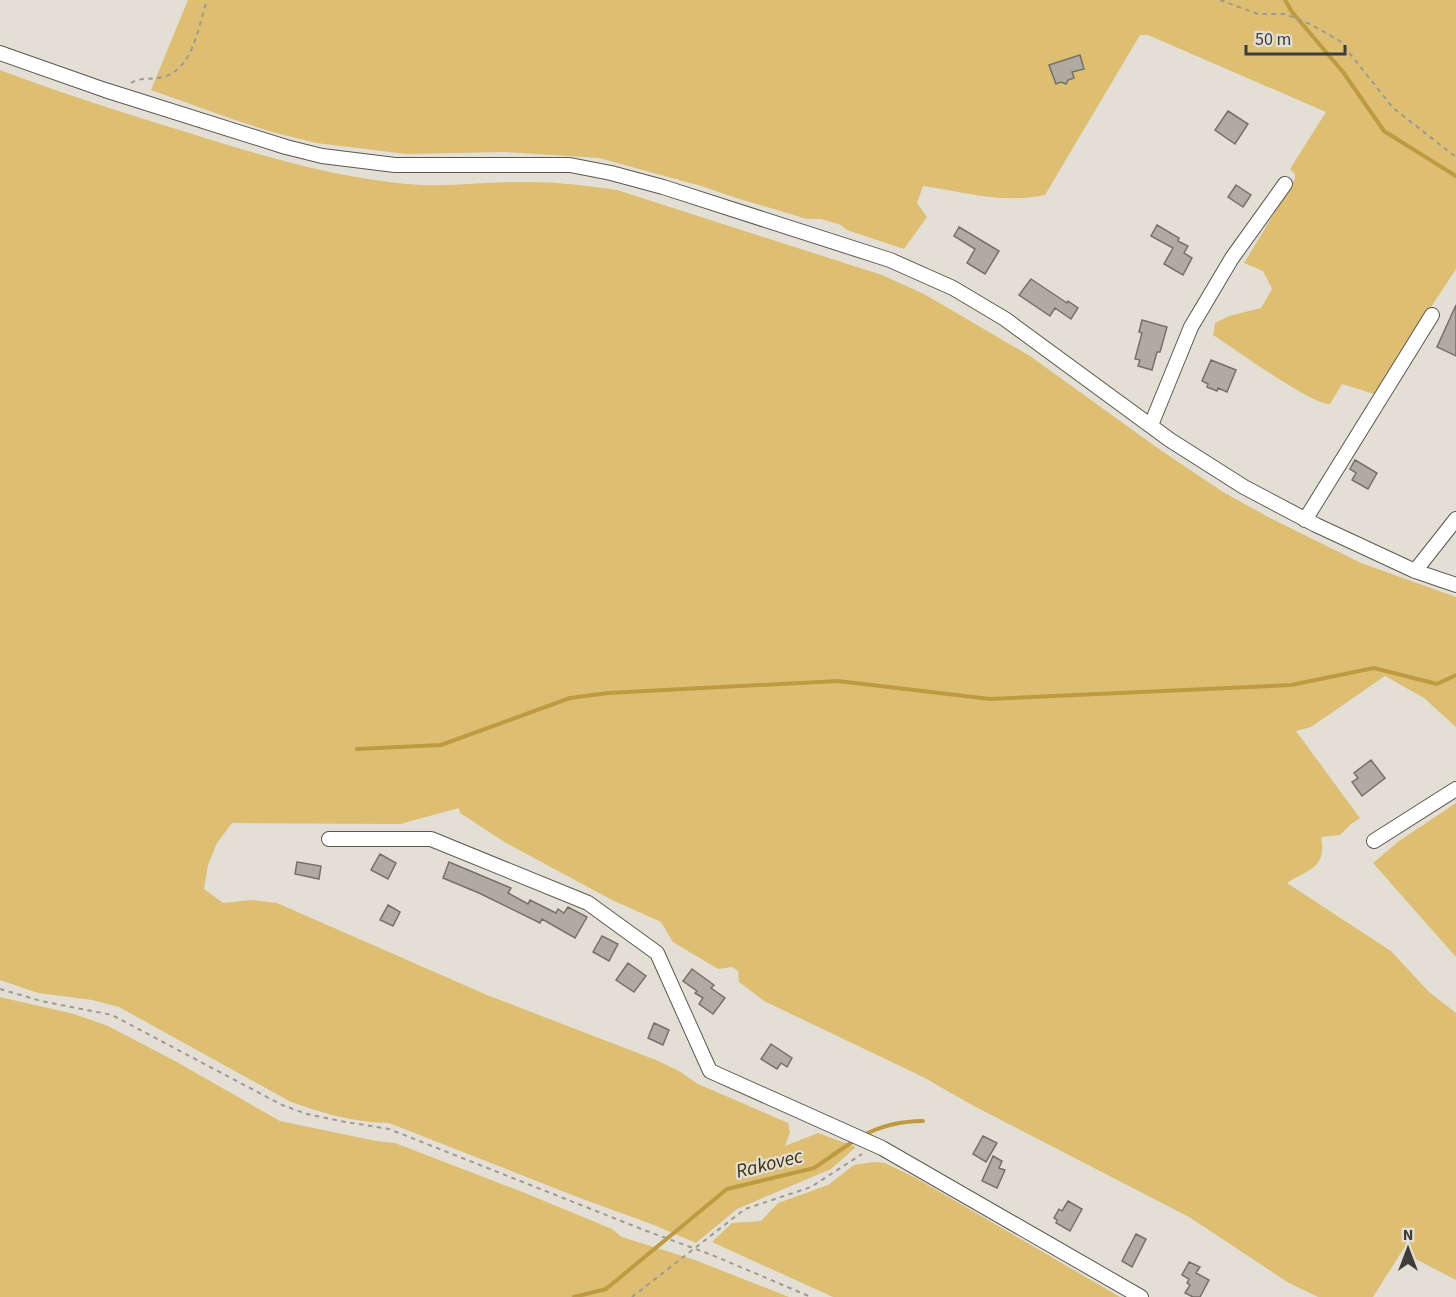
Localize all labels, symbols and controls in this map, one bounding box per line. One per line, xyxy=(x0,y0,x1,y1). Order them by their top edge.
scale bar xyxy=(1246,18,1345,56)
text: 50 m xyxy=(1255,27,1291,52)
water label: Rakovec xyxy=(733,1142,806,1186)
north arrow xyxy=(1378,1219,1438,1279)
text: N xyxy=(1403,1224,1413,1246)

